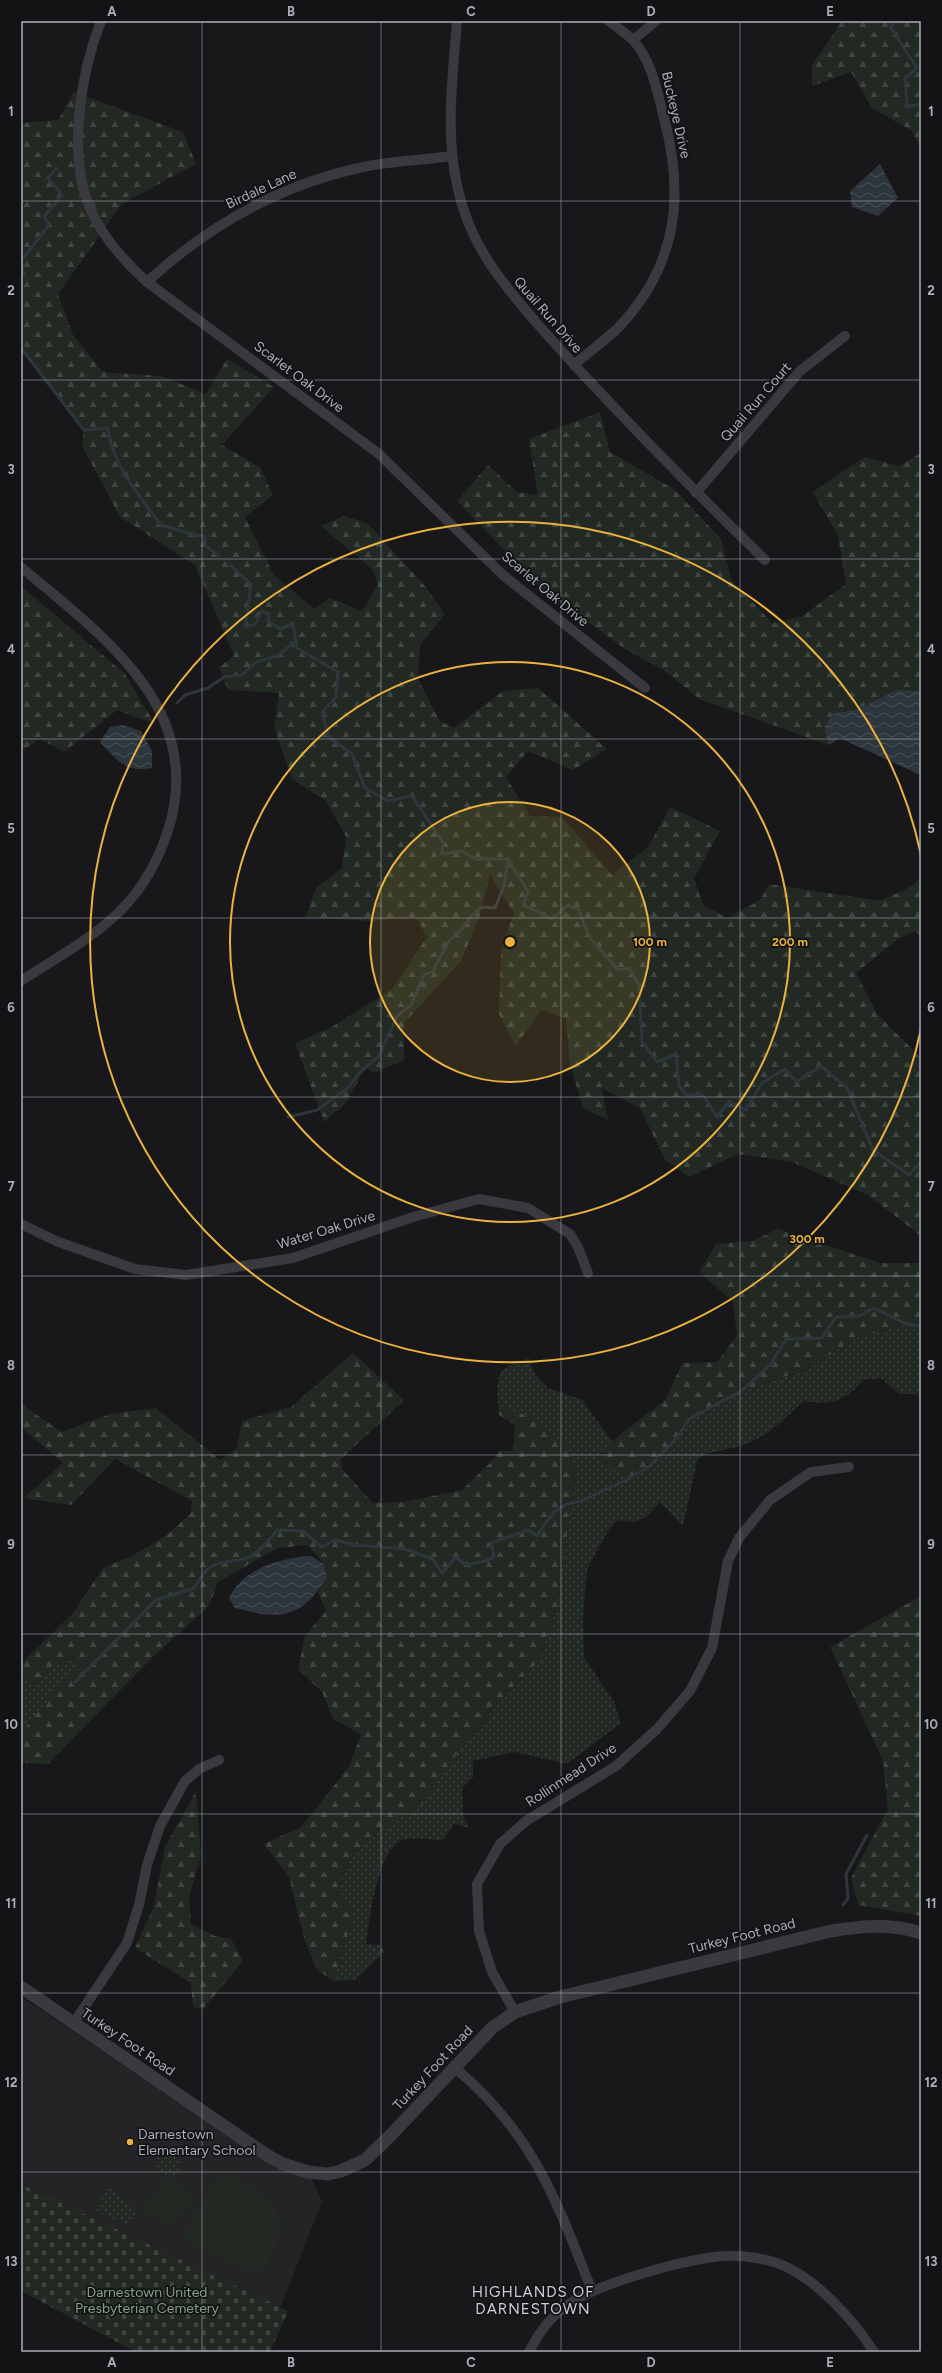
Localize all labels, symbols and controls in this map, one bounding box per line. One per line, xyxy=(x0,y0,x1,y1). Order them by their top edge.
text: A xyxy=(107,4,117,19)
text: B xyxy=(287,4,295,19)
text: C xyxy=(466,4,476,19)
text: D xyxy=(646,4,656,19)
text: E xyxy=(826,4,834,19)
street label: Buckeye Drive xyxy=(658,70,694,160)
text: 1 xyxy=(8,104,14,119)
text: 1 xyxy=(928,104,934,119)
street label: Birdale Lane xyxy=(223,165,299,213)
street label: Quail Run Drive xyxy=(510,273,586,357)
text: 2 xyxy=(7,283,15,298)
text: 2 xyxy=(927,283,935,298)
street label: Scarlet Oak Drive xyxy=(251,338,348,417)
street label: Quail Run Court xyxy=(717,359,795,445)
text: 3 xyxy=(7,462,15,477)
text: 3 xyxy=(927,462,935,477)
street label: Scarlet Oak Drive xyxy=(498,548,592,630)
text: 4 xyxy=(7,642,15,657)
text: 4 xyxy=(927,642,935,657)
text: 5 xyxy=(7,821,15,836)
text: 5 xyxy=(927,821,935,836)
centre of rings xyxy=(503,935,517,949)
text: 100 m xyxy=(633,935,667,949)
text: 200 m xyxy=(772,935,808,949)
text: 6 xyxy=(7,1000,15,1015)
text: 6 xyxy=(927,1000,935,1015)
text: 7 xyxy=(7,1179,15,1194)
text: 7 xyxy=(927,1179,935,1194)
street label: Water Oak Drive xyxy=(275,1207,377,1253)
text: 300 m xyxy=(789,1232,825,1246)
text: 8 xyxy=(7,1358,15,1373)
text: 8 xyxy=(927,1358,935,1373)
text: 9 xyxy=(7,1537,15,1552)
text: 9 xyxy=(927,1537,935,1552)
text: 10 xyxy=(4,1717,18,1732)
text: 10 xyxy=(924,1717,938,1732)
street label: Rollinmead Drive xyxy=(522,1739,620,1811)
text: 11 xyxy=(6,1896,16,1911)
text: 11 xyxy=(926,1896,936,1911)
street label: Turkey Foot Road xyxy=(687,1915,797,1957)
street label: Turkey Foot Road xyxy=(78,2004,178,2080)
street label: Turkey Foot Road xyxy=(390,2022,476,2114)
text: 12 xyxy=(4,2075,18,2090)
text: 12 xyxy=(924,2075,938,2090)
place label: Darnestown Elementary School xyxy=(138,2126,256,2159)
marker: Darnestown Elementary School xyxy=(125,2137,135,2147)
text: 13 xyxy=(5,2254,17,2269)
text: 13 xyxy=(925,2254,937,2269)
district label: HIGHLANDS OF DARNESTOWN xyxy=(472,2283,594,2318)
park label: Darnestown United Presbyterian Cemetery xyxy=(75,2284,220,2317)
text: A xyxy=(107,2355,117,2370)
text: B xyxy=(287,2355,295,2370)
text: C xyxy=(466,2355,476,2370)
text: D xyxy=(646,2355,656,2370)
text: E xyxy=(826,2355,834,2370)

